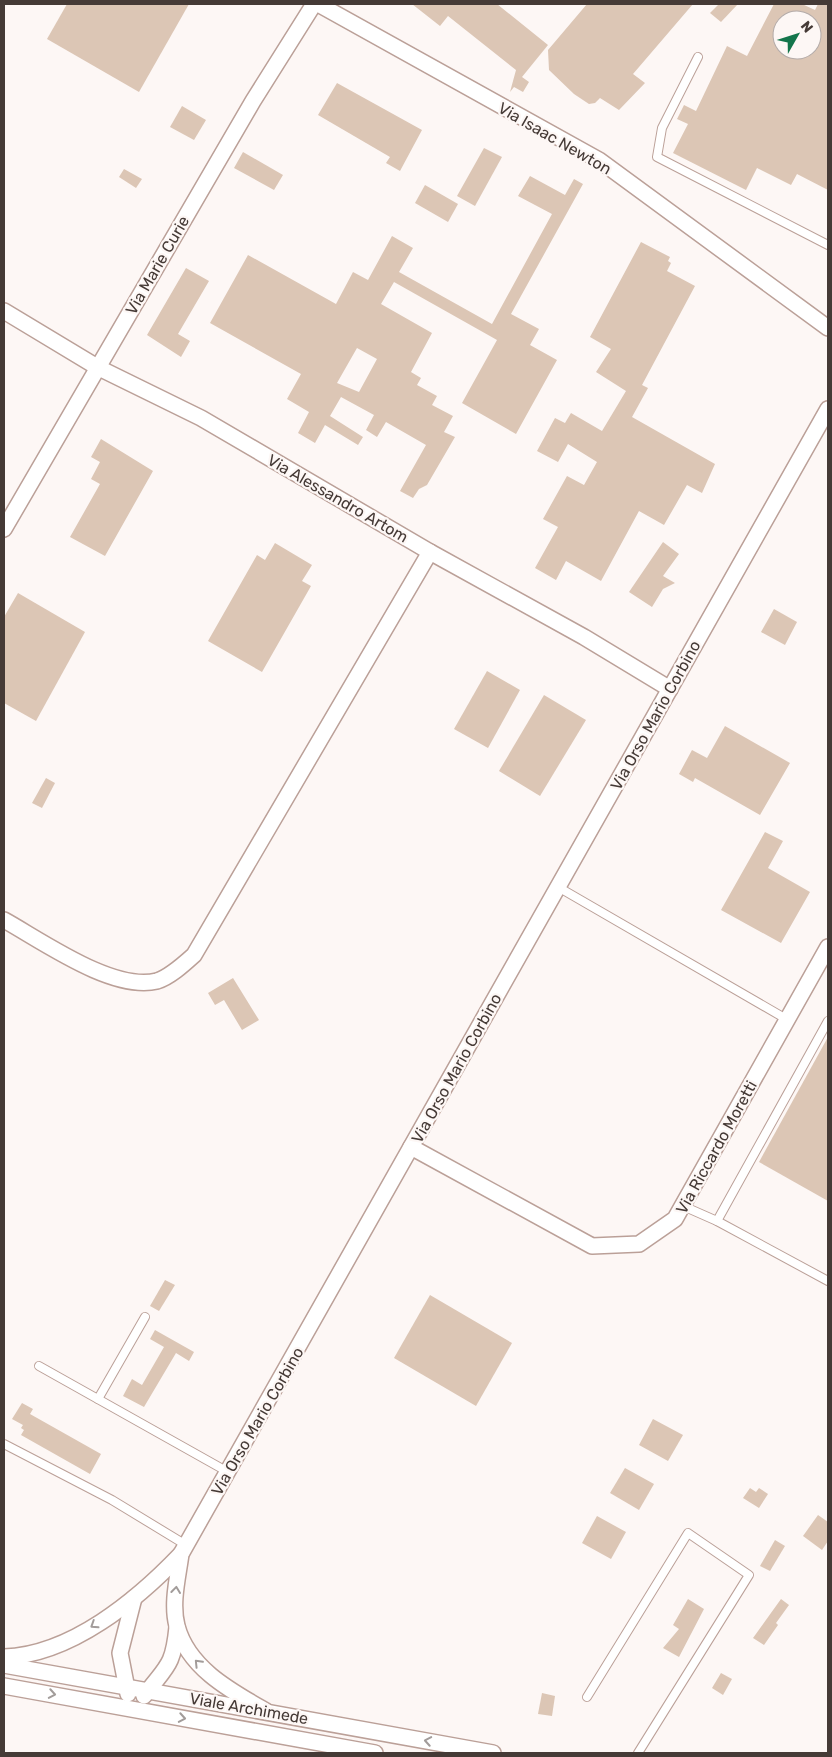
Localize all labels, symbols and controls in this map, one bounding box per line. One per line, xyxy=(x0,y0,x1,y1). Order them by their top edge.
north arrow xyxy=(772,10,822,60)
text: N xyxy=(797,18,816,36)
street label: Via Isaac Newton xyxy=(495,98,615,179)
street label: Via Marie Curie xyxy=(122,213,193,318)
street label: Via Alessandro Artom xyxy=(264,450,412,547)
street label: Via Orso Mario Corbino xyxy=(606,637,704,793)
street label: Via Orso Mario Corbino xyxy=(407,990,505,1146)
street label: Via Riccardo Moretti xyxy=(672,1077,761,1217)
street label: Via Orso Mario Corbino xyxy=(207,1344,308,1499)
one-way arrow xyxy=(171,1585,181,1594)
one-way arrow xyxy=(90,1619,99,1629)
one-way arrow xyxy=(195,1659,204,1668)
one-way arrow xyxy=(47,1689,56,1699)
street label: Viale Archimede xyxy=(188,1689,310,1728)
one-way arrow xyxy=(178,1713,186,1723)
one-way arrow xyxy=(424,1737,432,1747)

